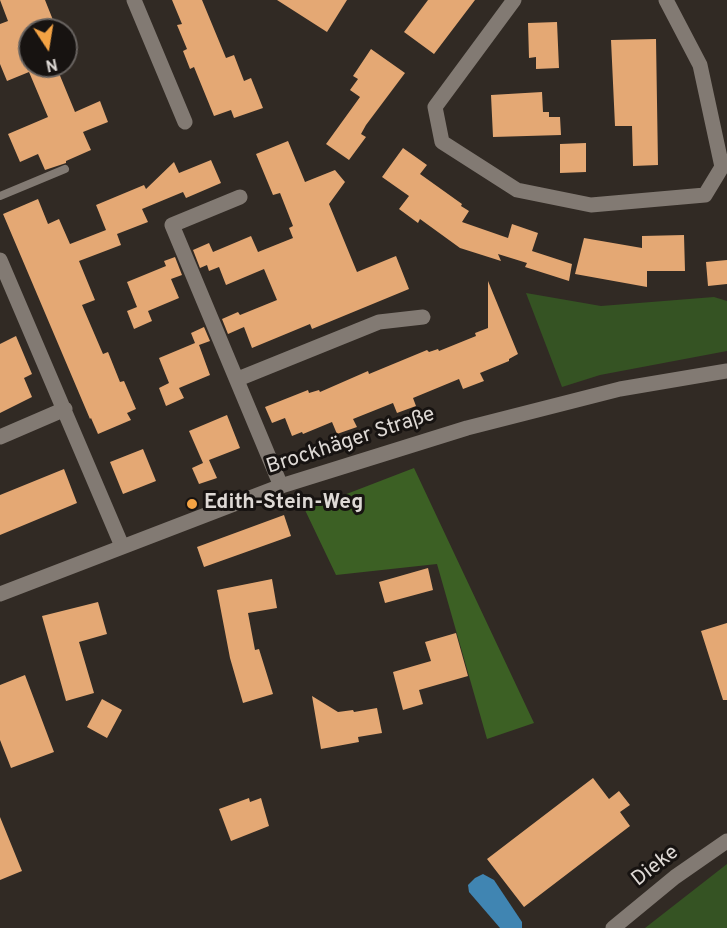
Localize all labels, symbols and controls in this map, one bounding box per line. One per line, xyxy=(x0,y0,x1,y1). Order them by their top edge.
north arrow xyxy=(18,18,78,78)
text: N xyxy=(44,53,59,75)
street label: Brockhäger Straße xyxy=(264,403,438,481)
place label: Edith-Stein-Weg xyxy=(204,491,363,517)
marker: Edith-Stein-Weg xyxy=(185,497,199,511)
street label: Dieke xyxy=(627,841,685,893)

